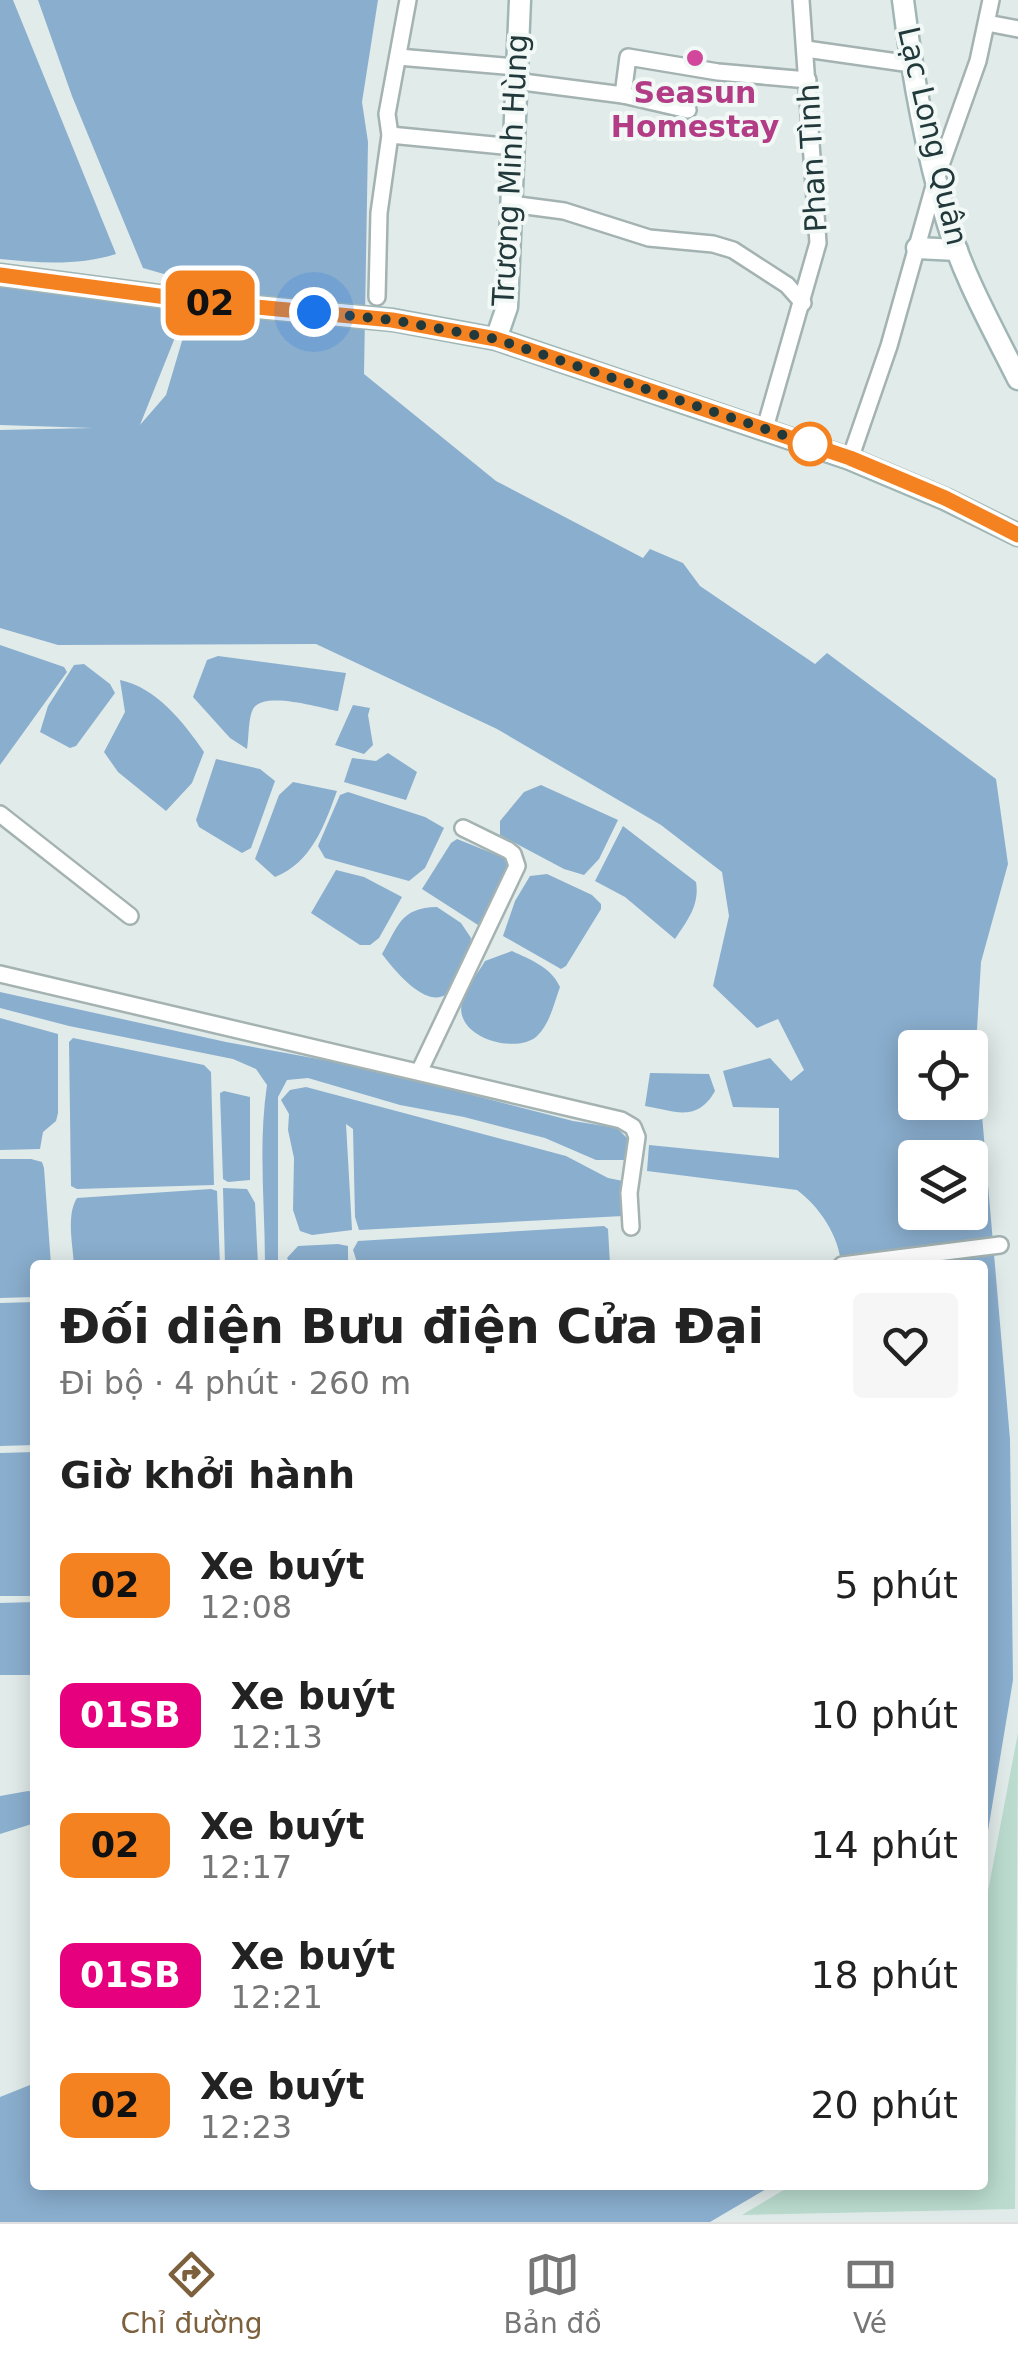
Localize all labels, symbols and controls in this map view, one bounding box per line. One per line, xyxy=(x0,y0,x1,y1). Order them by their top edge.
street label: Lạc Long Quân xyxy=(891,23,975,249)
street label: Trương Minh Hùng xyxy=(485,33,535,308)
marker: Seasun Homestay xyxy=(684,47,706,69)
place label: Seasun Homestay xyxy=(611,75,780,144)
street label: Phan Tình xyxy=(791,83,833,233)
line badge: 02 xyxy=(165,270,255,336)
text: 02 xyxy=(186,283,234,323)
your location xyxy=(289,287,339,337)
unlabelled marker xyxy=(789,423,831,465)
map controls xyxy=(898,1030,988,1230)
button: locate xyxy=(898,1030,988,1120)
button: layers xyxy=(898,1140,988,1230)
button: heart xyxy=(853,1293,958,1398)
text: Đối diện Bưu điện Cửa Đại xyxy=(60,1298,764,1354)
text: Đi bộ · 4 phút · 260 m xyxy=(60,1364,411,1402)
text: Giờ khởi hành xyxy=(60,1453,355,1497)
text: Xe buýt xyxy=(200,1544,364,1588)
text: 5 phút xyxy=(835,1563,958,1607)
text: 02 xyxy=(91,1565,139,1605)
text: 12:08 xyxy=(200,1588,292,1626)
text: Xe buýt xyxy=(231,1674,395,1718)
text: 10 phút xyxy=(810,1693,958,1737)
text: 01SB xyxy=(80,1695,181,1735)
text: 12:13 xyxy=(231,1718,323,1756)
text: Xe buýt xyxy=(200,1804,364,1848)
text: 14 phút xyxy=(810,1823,958,1867)
text: 02 xyxy=(91,1825,139,1865)
text: 12:17 xyxy=(200,1848,292,1886)
text: Xe buýt xyxy=(231,1934,395,1978)
text: 18 phút xyxy=(810,1953,958,1997)
text: 01SB xyxy=(80,1955,181,1995)
text: 12:21 xyxy=(231,1978,323,2016)
text: Xe buýt xyxy=(200,2064,364,2108)
text: 20 phút xyxy=(810,2083,958,2127)
text: 02 xyxy=(91,2085,139,2125)
text: 12:23 xyxy=(200,2108,292,2146)
tab: Chỉ đường xyxy=(120,2247,263,2340)
tab: Bản đồ xyxy=(504,2247,602,2340)
tab: Vé xyxy=(843,2247,898,2340)

